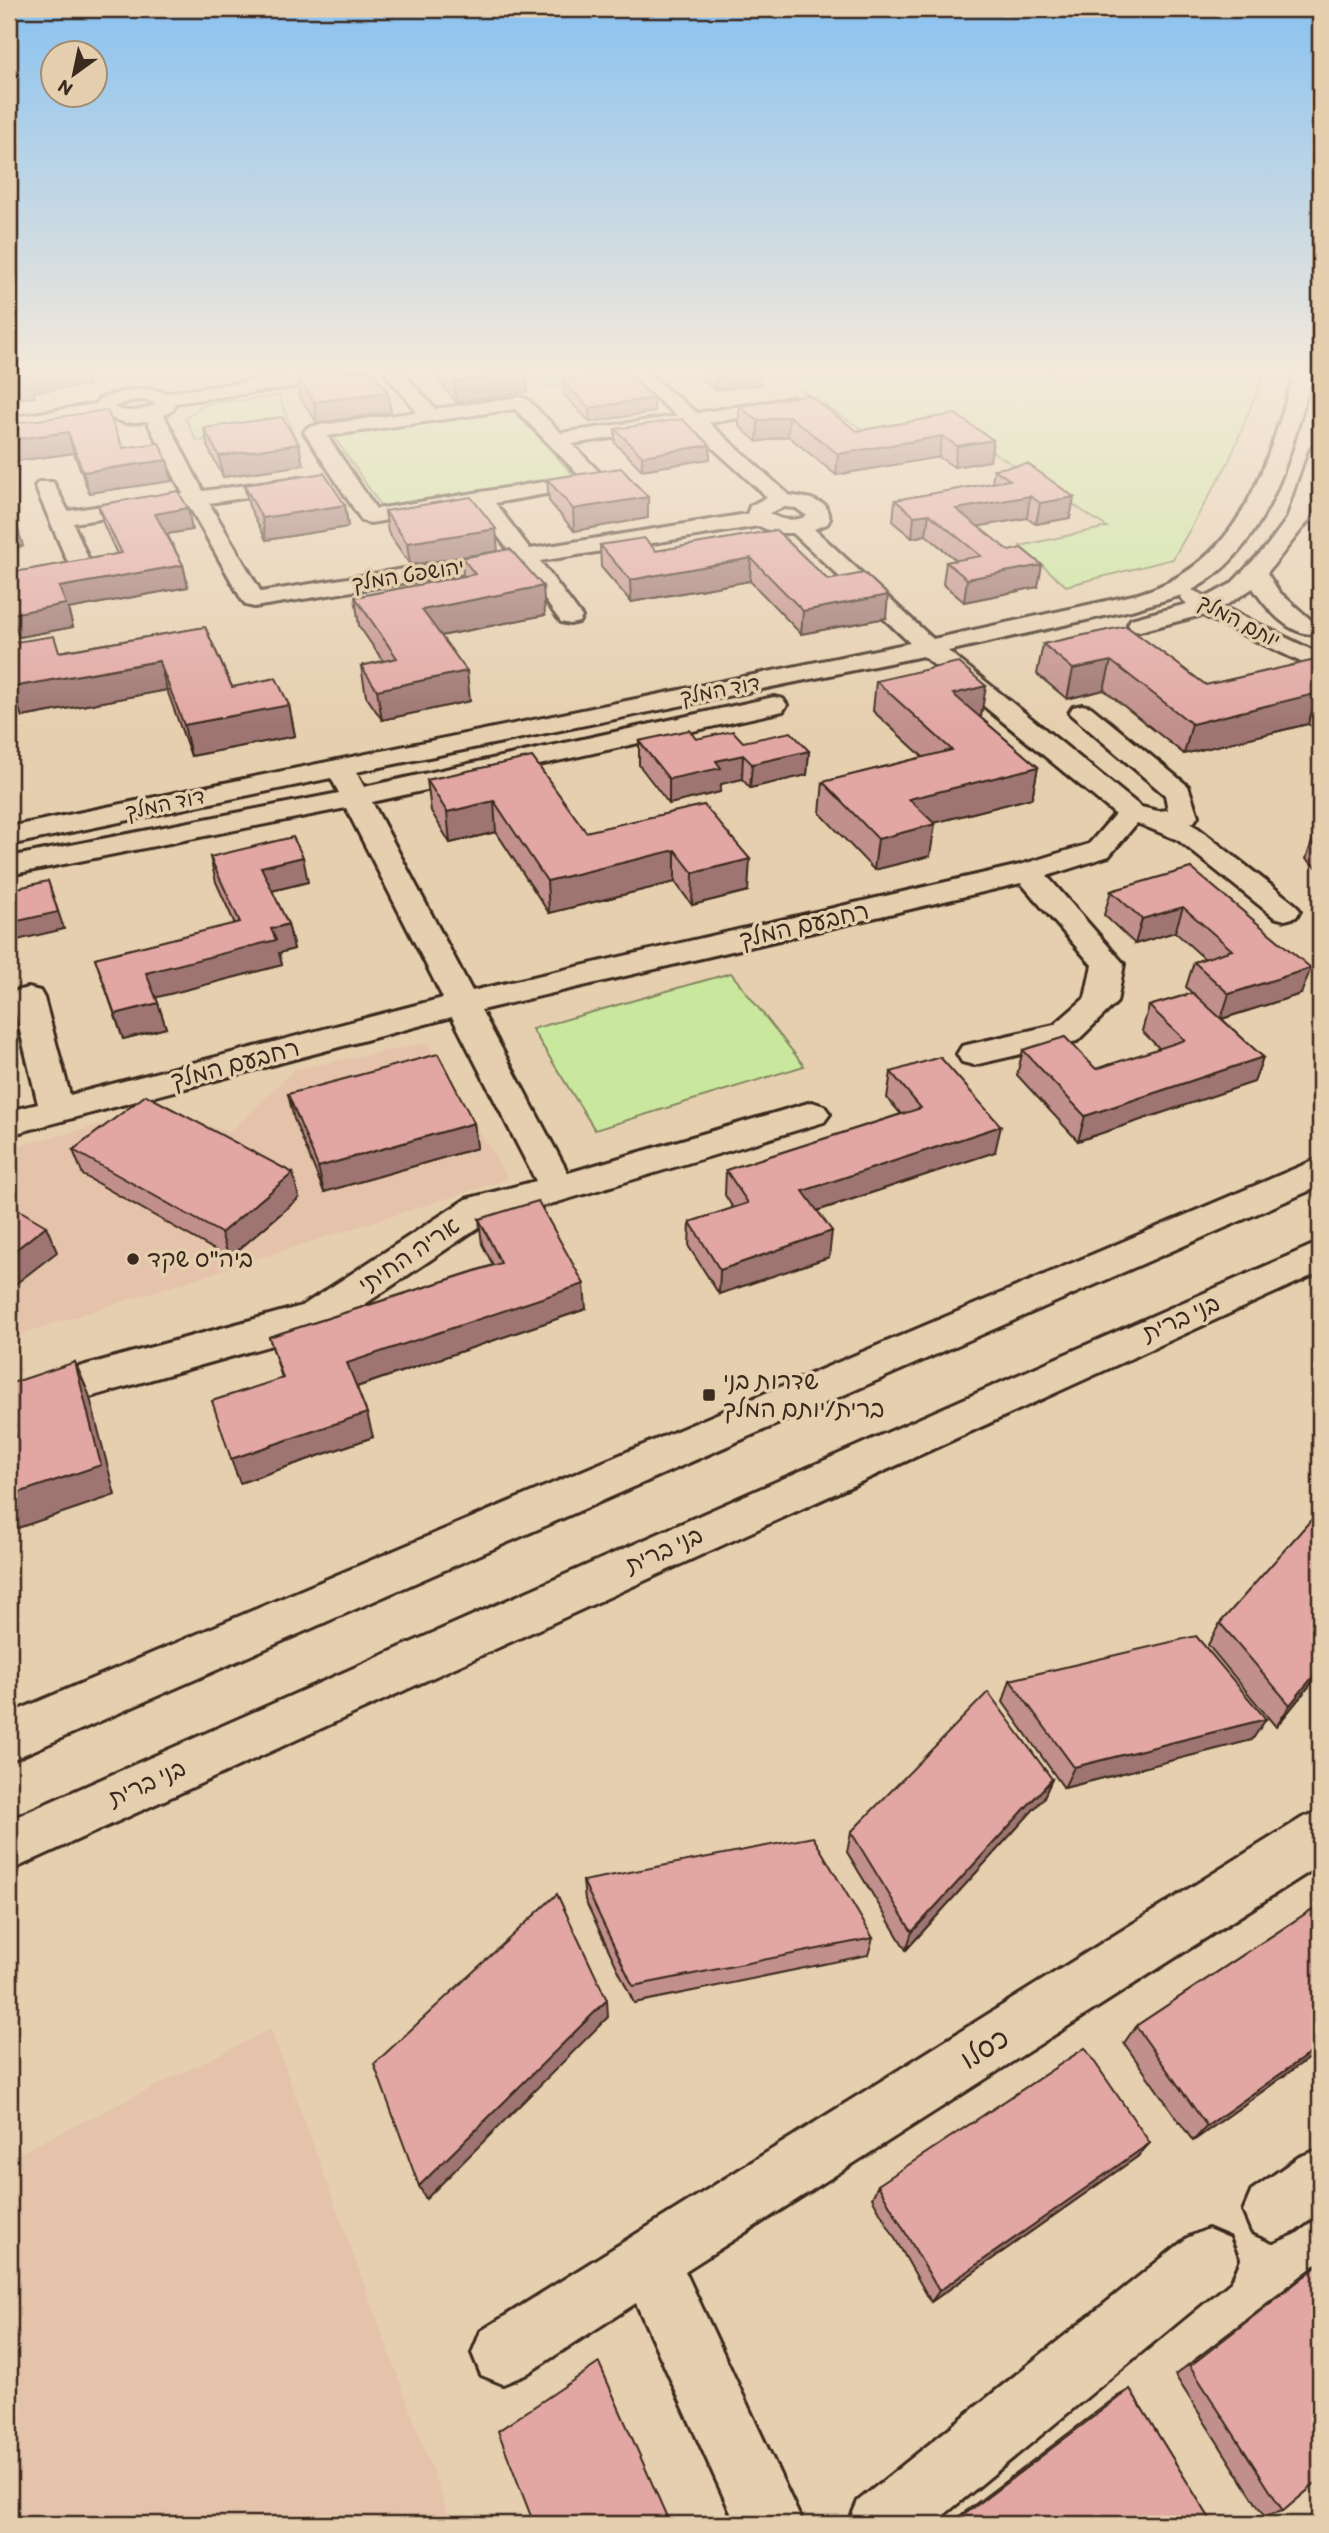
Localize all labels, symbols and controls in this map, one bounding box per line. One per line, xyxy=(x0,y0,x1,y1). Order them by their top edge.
north arrow xyxy=(38,38,108,108)
text: N xyxy=(53,75,77,101)
street label: יהושפט המלך xyxy=(350,553,466,597)
street label: יותם המלך xyxy=(1193,589,1285,653)
street label: דוד המלך xyxy=(678,670,762,710)
street label: דוד המלך xyxy=(123,783,207,825)
street label: רחבעם המלך xyxy=(736,896,872,954)
street label: רחבעם המלך xyxy=(167,1032,303,1096)
street label: אריה החיתי xyxy=(353,1210,465,1299)
place label: ביה"ס שקד xyxy=(147,1244,253,1274)
marker: ביה"ס שקד xyxy=(125,1251,141,1267)
street label: בני ברית xyxy=(1136,1288,1224,1348)
place label: שדרות בני ברית/יותם המלך xyxy=(723,1366,885,1424)
marker: שדרות בני ברית/יותם המלך xyxy=(701,1387,717,1403)
street label: בני ברית xyxy=(619,1520,707,1580)
street label: בני ברית xyxy=(102,1753,190,1813)
street label: כסלו xyxy=(953,2020,1015,2076)

